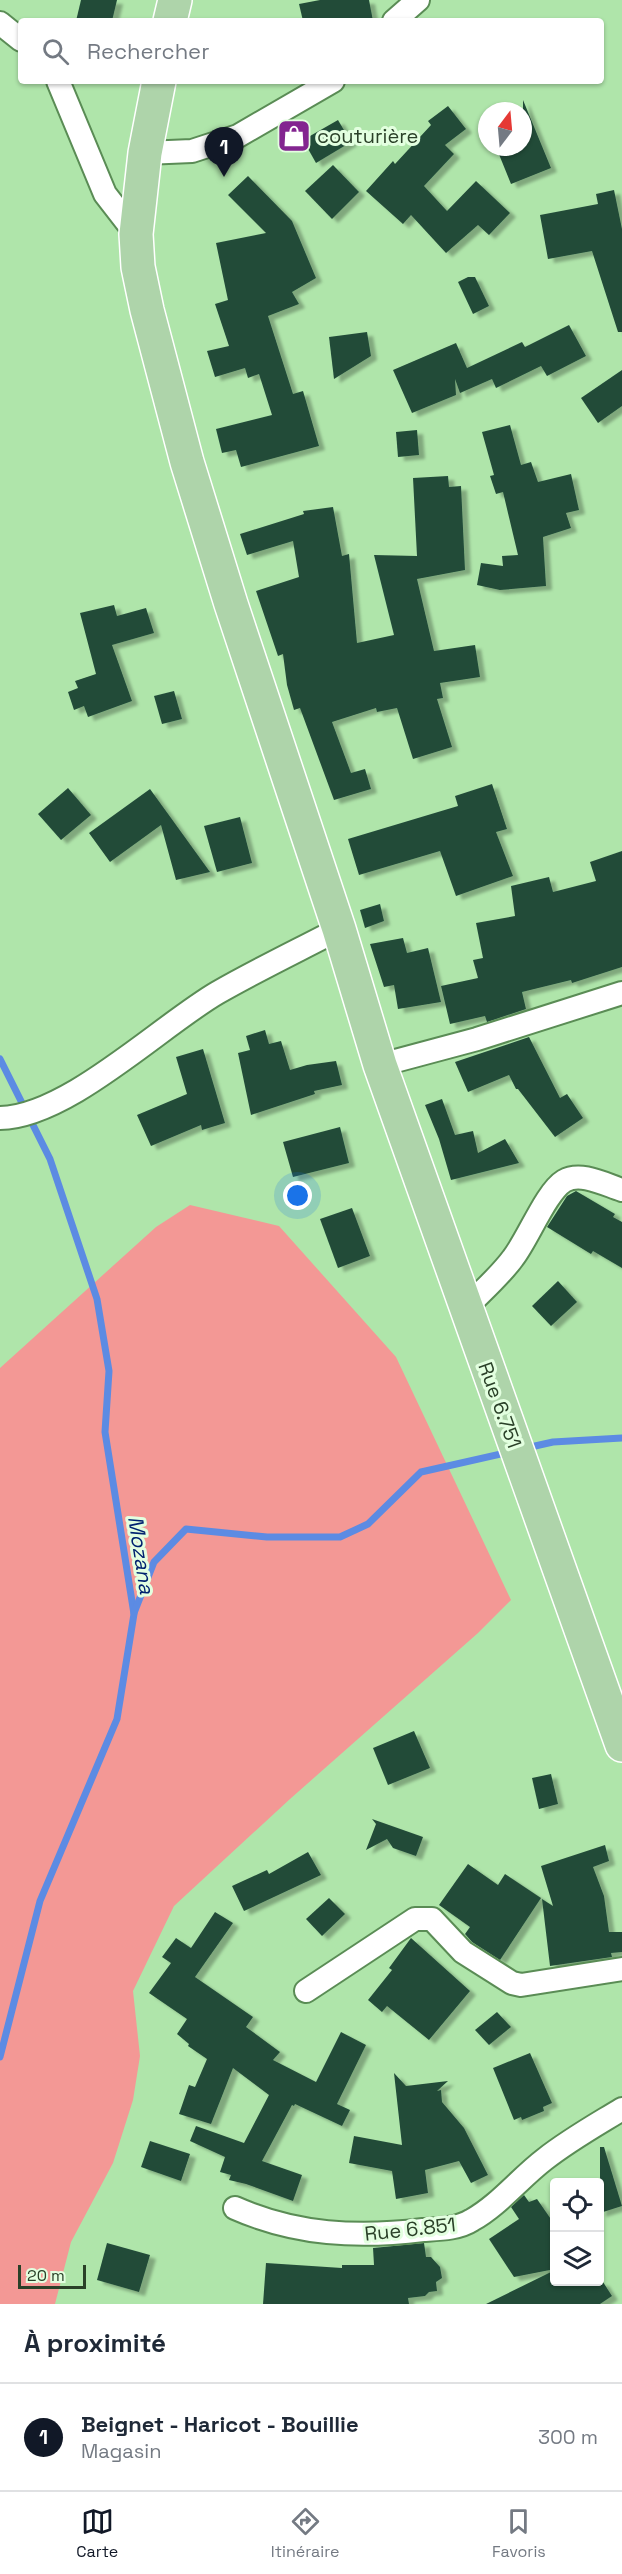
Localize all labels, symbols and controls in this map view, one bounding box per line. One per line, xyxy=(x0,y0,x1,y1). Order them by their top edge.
search box xyxy=(18,18,604,84)
icon: search xyxy=(39,35,72,68)
text: Rechercher xyxy=(87,37,209,65)
north arrow xyxy=(478,102,532,156)
shop icon: couturière xyxy=(276,118,312,154)
place label: couturière xyxy=(317,123,418,149)
pin: 1 xyxy=(204,128,244,177)
your location xyxy=(283,1181,312,1210)
street label: Rue 6.751 xyxy=(472,1358,528,1452)
water label: Mozana xyxy=(122,1514,161,1597)
map controls xyxy=(550,2178,604,2286)
button: locate xyxy=(550,2178,604,2232)
street label: Rue 6.851 xyxy=(363,2211,457,2247)
button: layers xyxy=(550,2232,604,2286)
scale bar xyxy=(18,2262,86,2290)
text: 20 m xyxy=(27,2265,65,2286)
text: À proximité xyxy=(24,2326,166,2360)
text: Beignet - Haricot - Bouillie xyxy=(81,2410,359,2438)
text: 1 xyxy=(39,2424,48,2450)
text: 300 m xyxy=(538,2424,598,2450)
text: Magasin xyxy=(81,2438,162,2464)
tab: Carte xyxy=(76,2505,118,2562)
tab: Itinéraire xyxy=(271,2505,339,2562)
tab: Favoris xyxy=(492,2505,546,2562)

